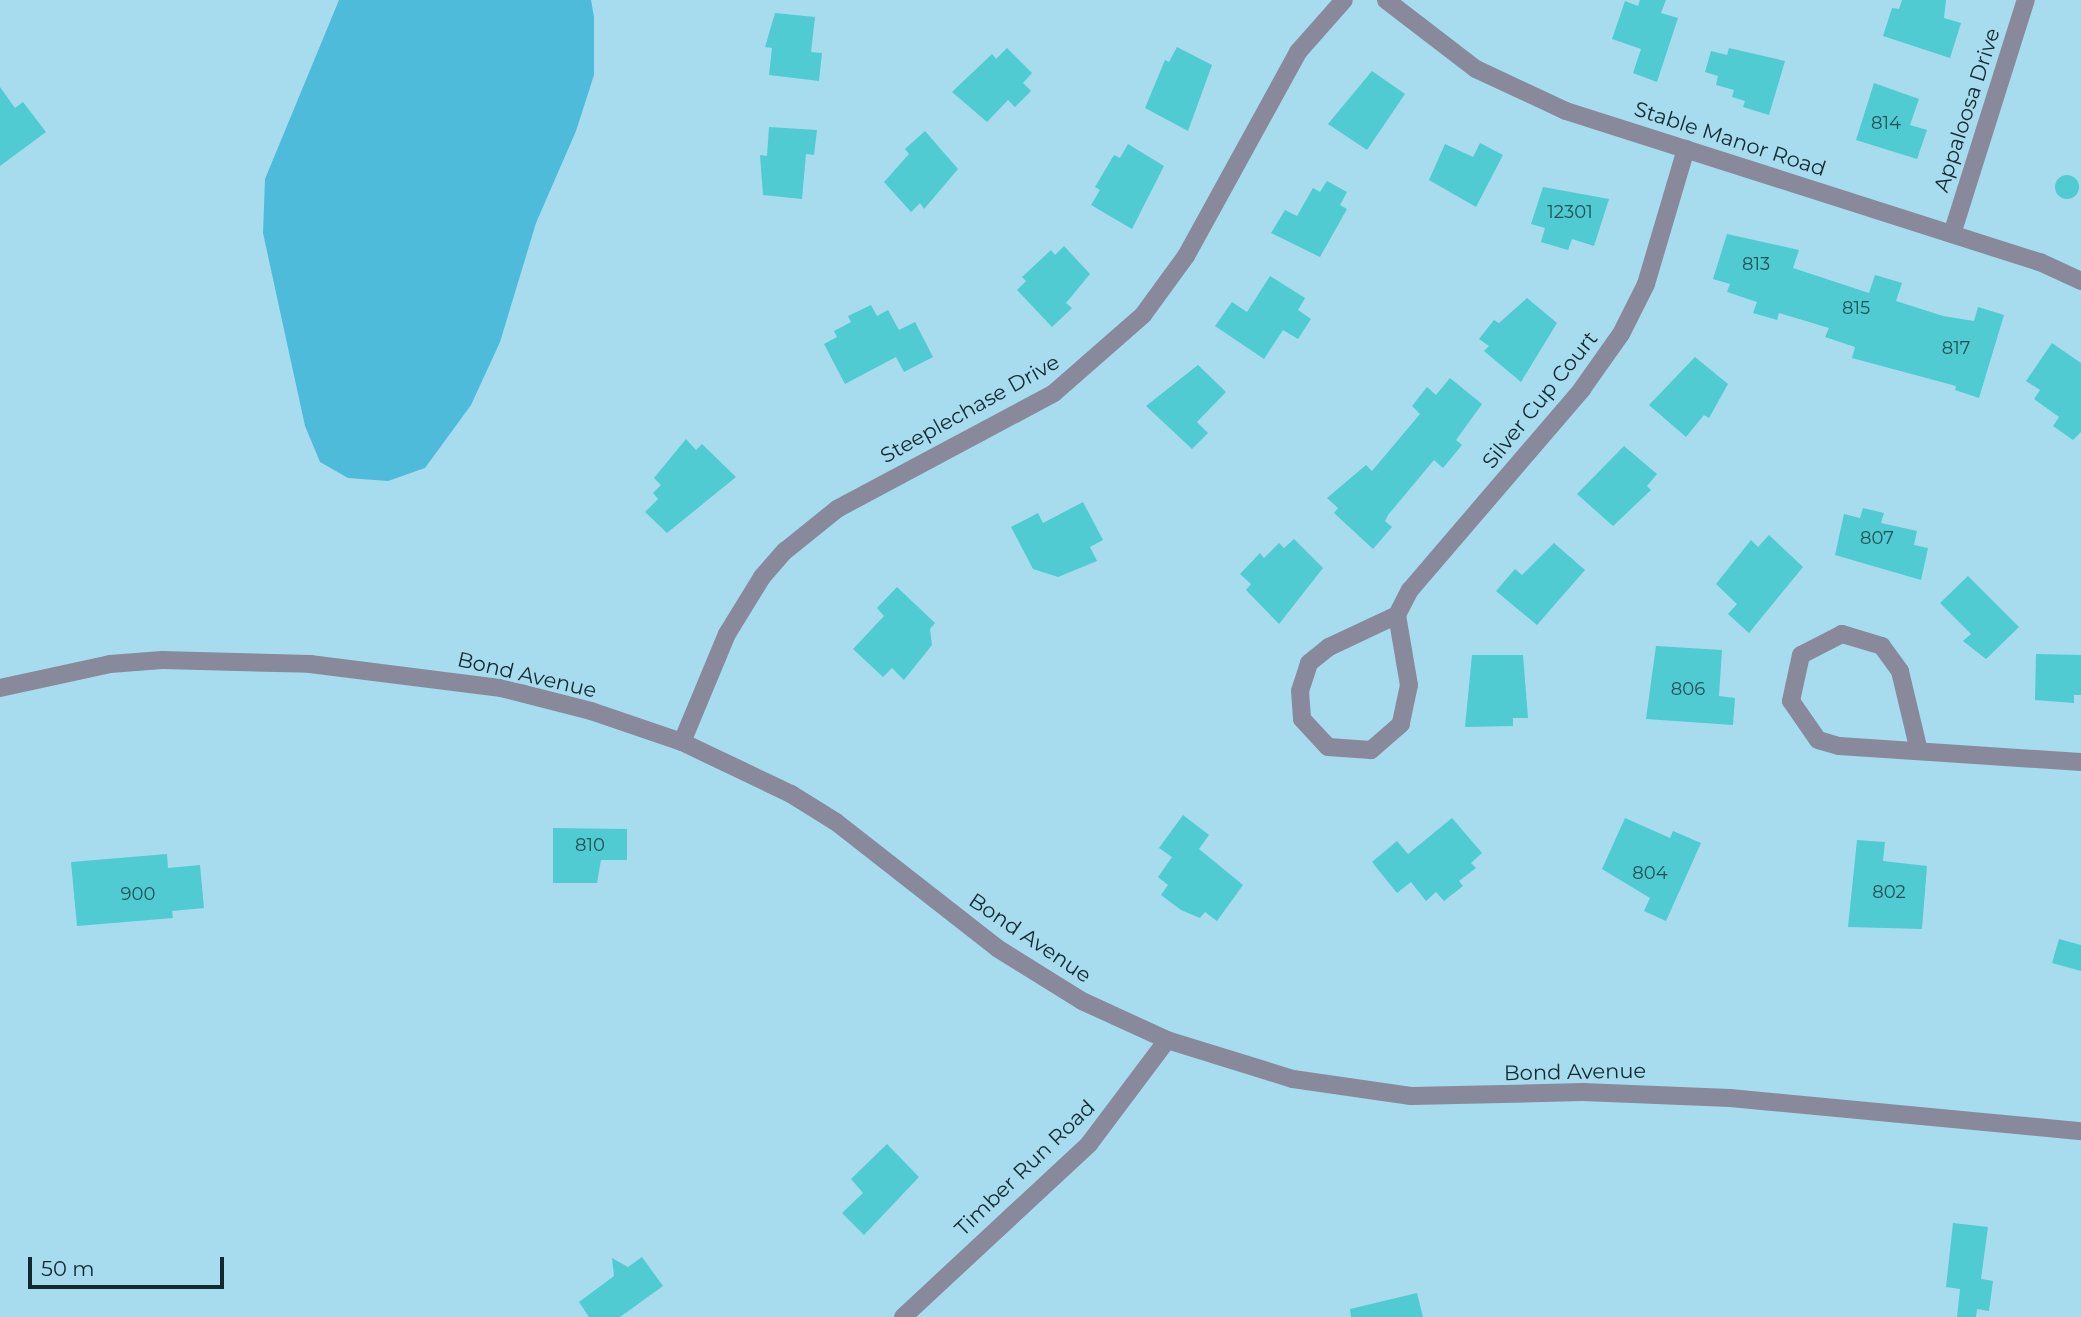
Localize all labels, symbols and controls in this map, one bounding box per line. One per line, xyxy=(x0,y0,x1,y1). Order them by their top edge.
street label: Appaloosa Drive xyxy=(1929,25,2005,195)
street label: Stable Manor Road xyxy=(1631,96,1829,182)
house number: 814 xyxy=(1871,112,1901,134)
house number: 12301 xyxy=(1547,201,1593,223)
house number: 813 xyxy=(1742,253,1770,275)
house number: 815 xyxy=(1842,297,1870,319)
street label: Silver Cup Court xyxy=(1477,326,1603,474)
house number: 817 xyxy=(1942,337,1970,359)
street label: Steeplechase Drive xyxy=(876,349,1064,469)
house number: 807 xyxy=(1860,527,1894,549)
street label: Bond Avenue xyxy=(455,647,599,703)
house number: 806 xyxy=(1671,678,1705,700)
house number: 810 xyxy=(575,834,605,856)
house number: 804 xyxy=(1632,862,1668,884)
house number: 802 xyxy=(1872,881,1906,903)
house number: 900 xyxy=(121,883,155,905)
street label: Bond Avenue xyxy=(964,888,1096,988)
street label: Bond Avenue xyxy=(1504,1058,1646,1086)
street label: Timber Run Road xyxy=(950,1095,1100,1241)
scale bar xyxy=(32,1244,228,1288)
text: 50 m xyxy=(41,1256,95,1281)

